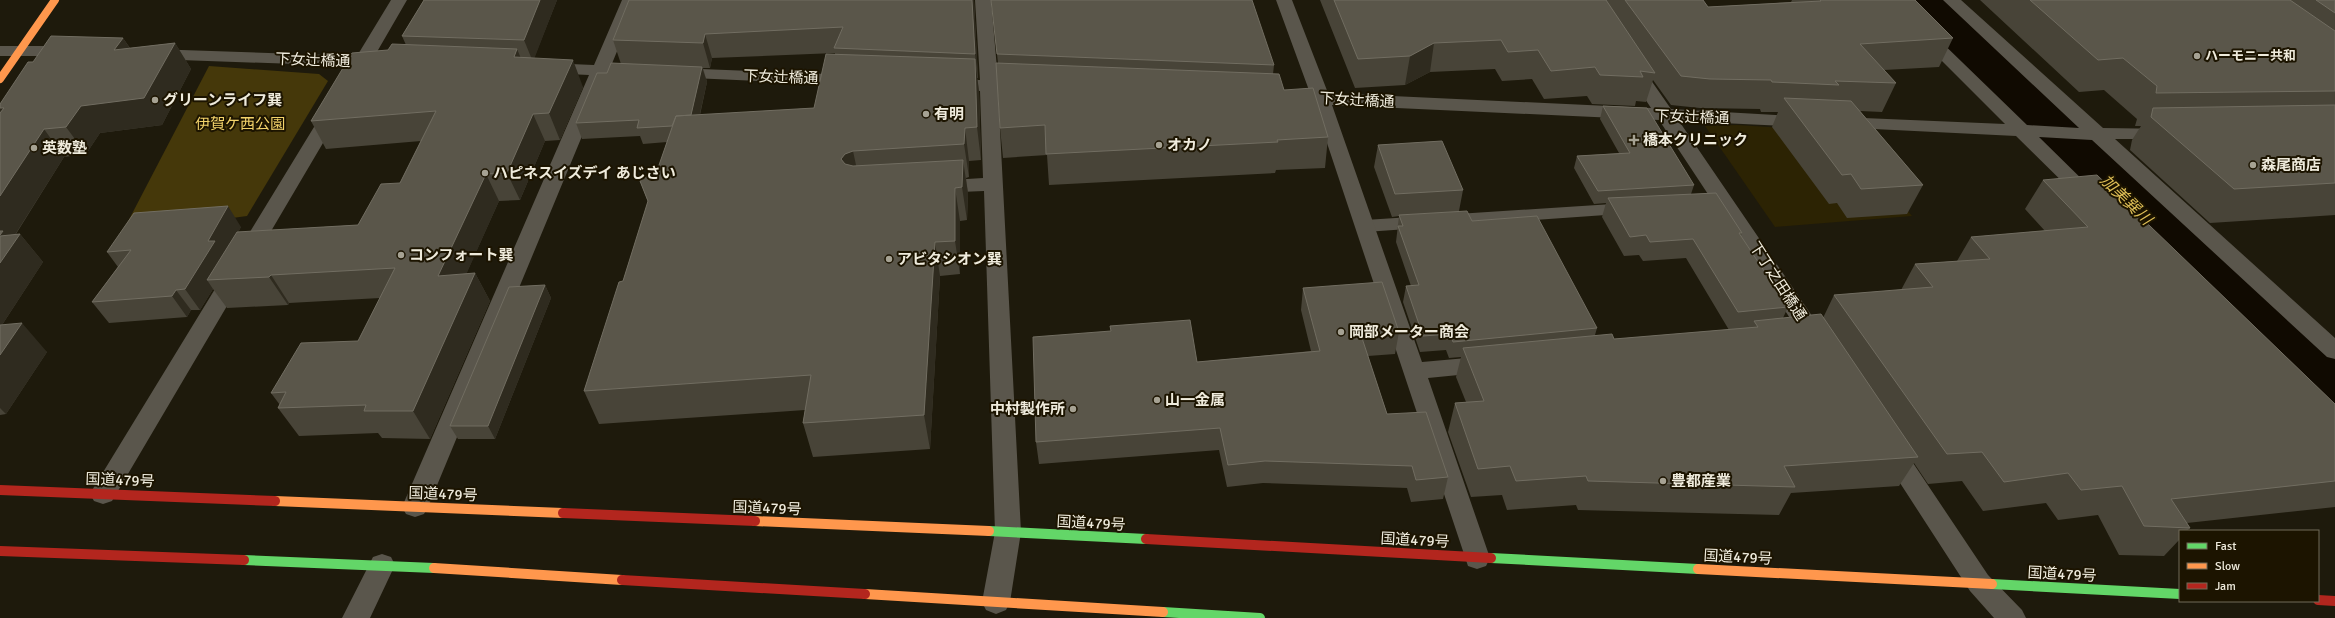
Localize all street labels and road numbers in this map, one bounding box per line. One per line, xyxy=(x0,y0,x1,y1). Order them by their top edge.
street label: 下女辻橋通 xyxy=(275,50,351,70)
street label: 下女辻橋通 xyxy=(743,67,819,87)
street label: 下女辻橋通 xyxy=(1319,89,1395,111)
street label: 下女辻橋通 xyxy=(1654,107,1730,127)
street label: 下丁之田橋通 xyxy=(1746,238,1810,324)
street label: 国道479号 xyxy=(85,470,155,490)
street label: 国道479号 xyxy=(408,484,478,504)
street label: 国道479号 xyxy=(732,498,802,518)
street label: 国道479号 xyxy=(1056,512,1126,534)
street label: 国道479号 xyxy=(1380,529,1450,551)
street label: 国道479号 xyxy=(1703,546,1773,568)
street label: 国道479号 xyxy=(2027,563,2097,585)

